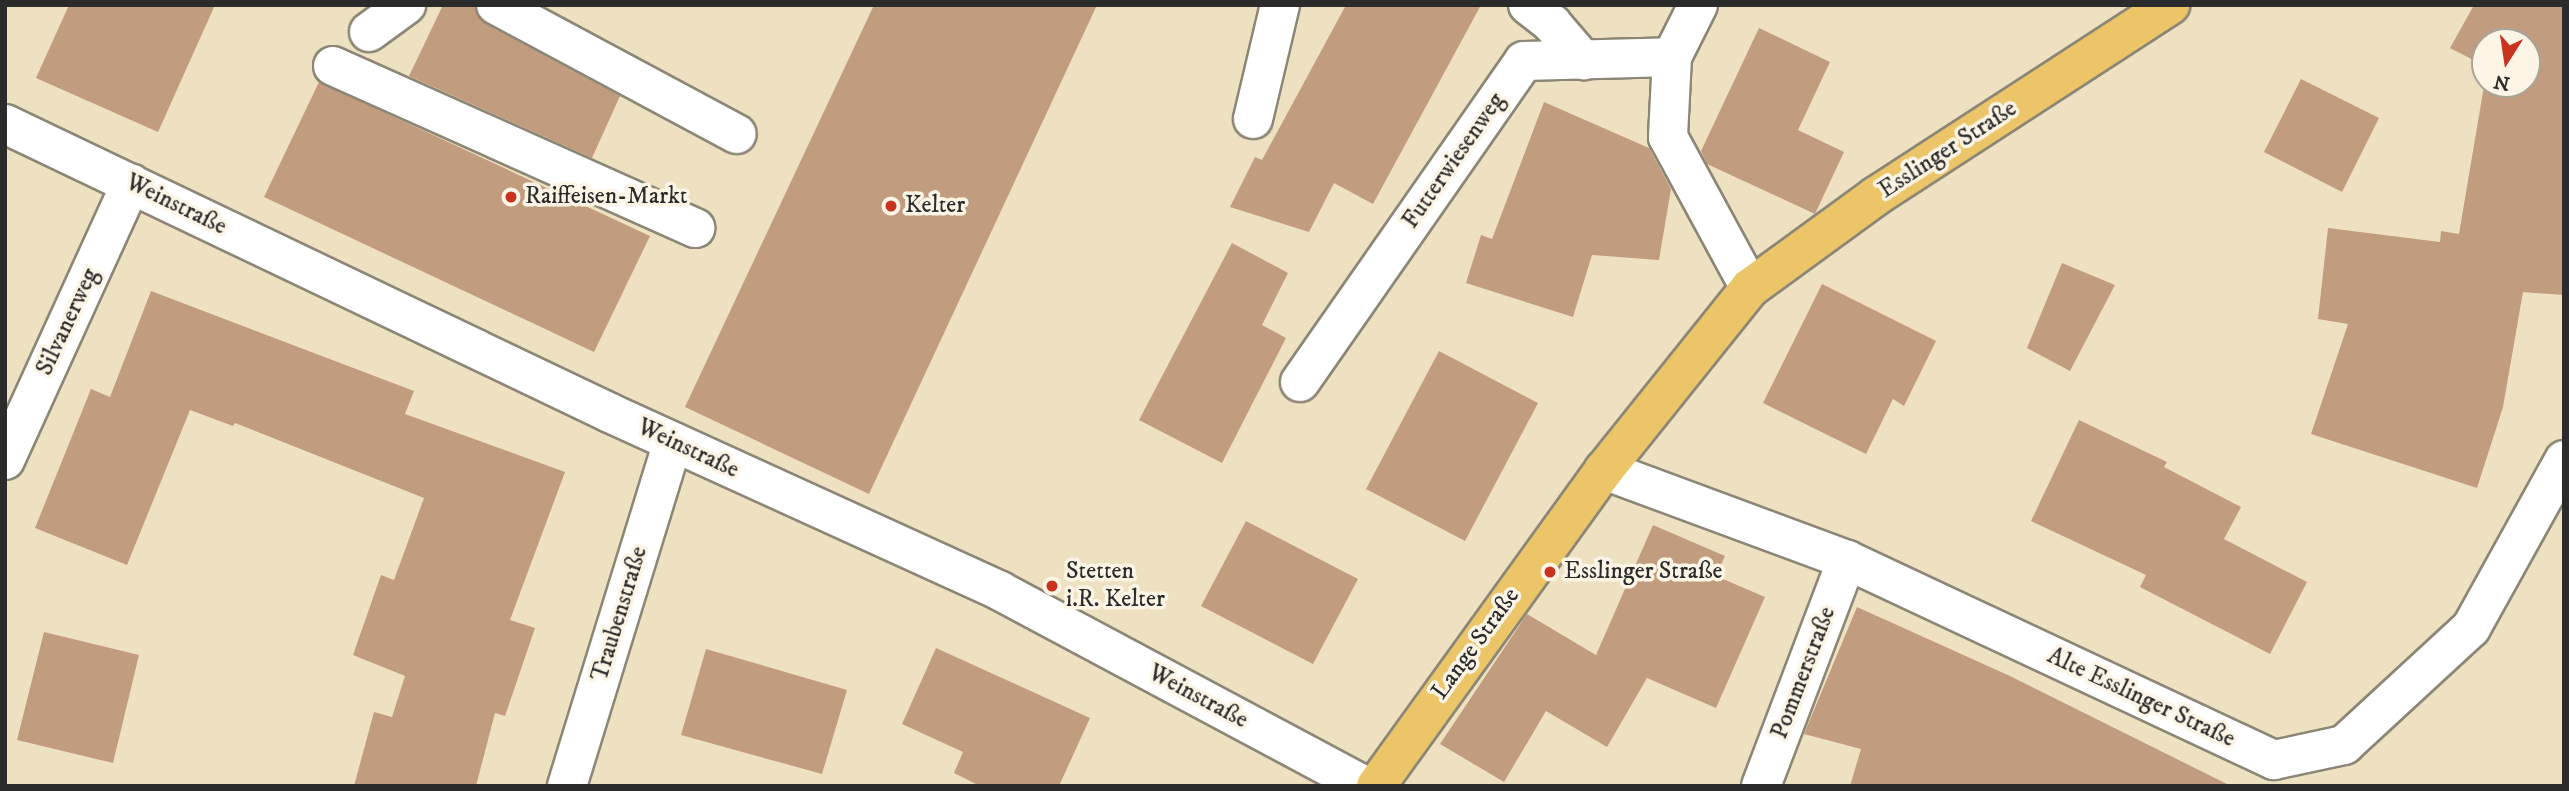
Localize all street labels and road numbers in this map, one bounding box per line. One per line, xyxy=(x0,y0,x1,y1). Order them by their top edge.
street label: Futterwiesenweg xyxy=(1397,88,1511,234)
street label: Esslinger Straße xyxy=(1874,95,2022,205)
street label: Weinstraße xyxy=(121,168,231,242)
street label: Silvanerweg xyxy=(31,264,105,380)
street label: Weinstraße xyxy=(633,413,743,485)
street label: Traubenstraße xyxy=(586,543,654,685)
street label: Lange Straße xyxy=(1426,583,1526,705)
street label: Pommerstraße xyxy=(1766,603,1842,743)
street label: Alte Esslinger Straße xyxy=(2043,642,2239,754)
street label: Weinstraße xyxy=(1143,659,1253,735)

